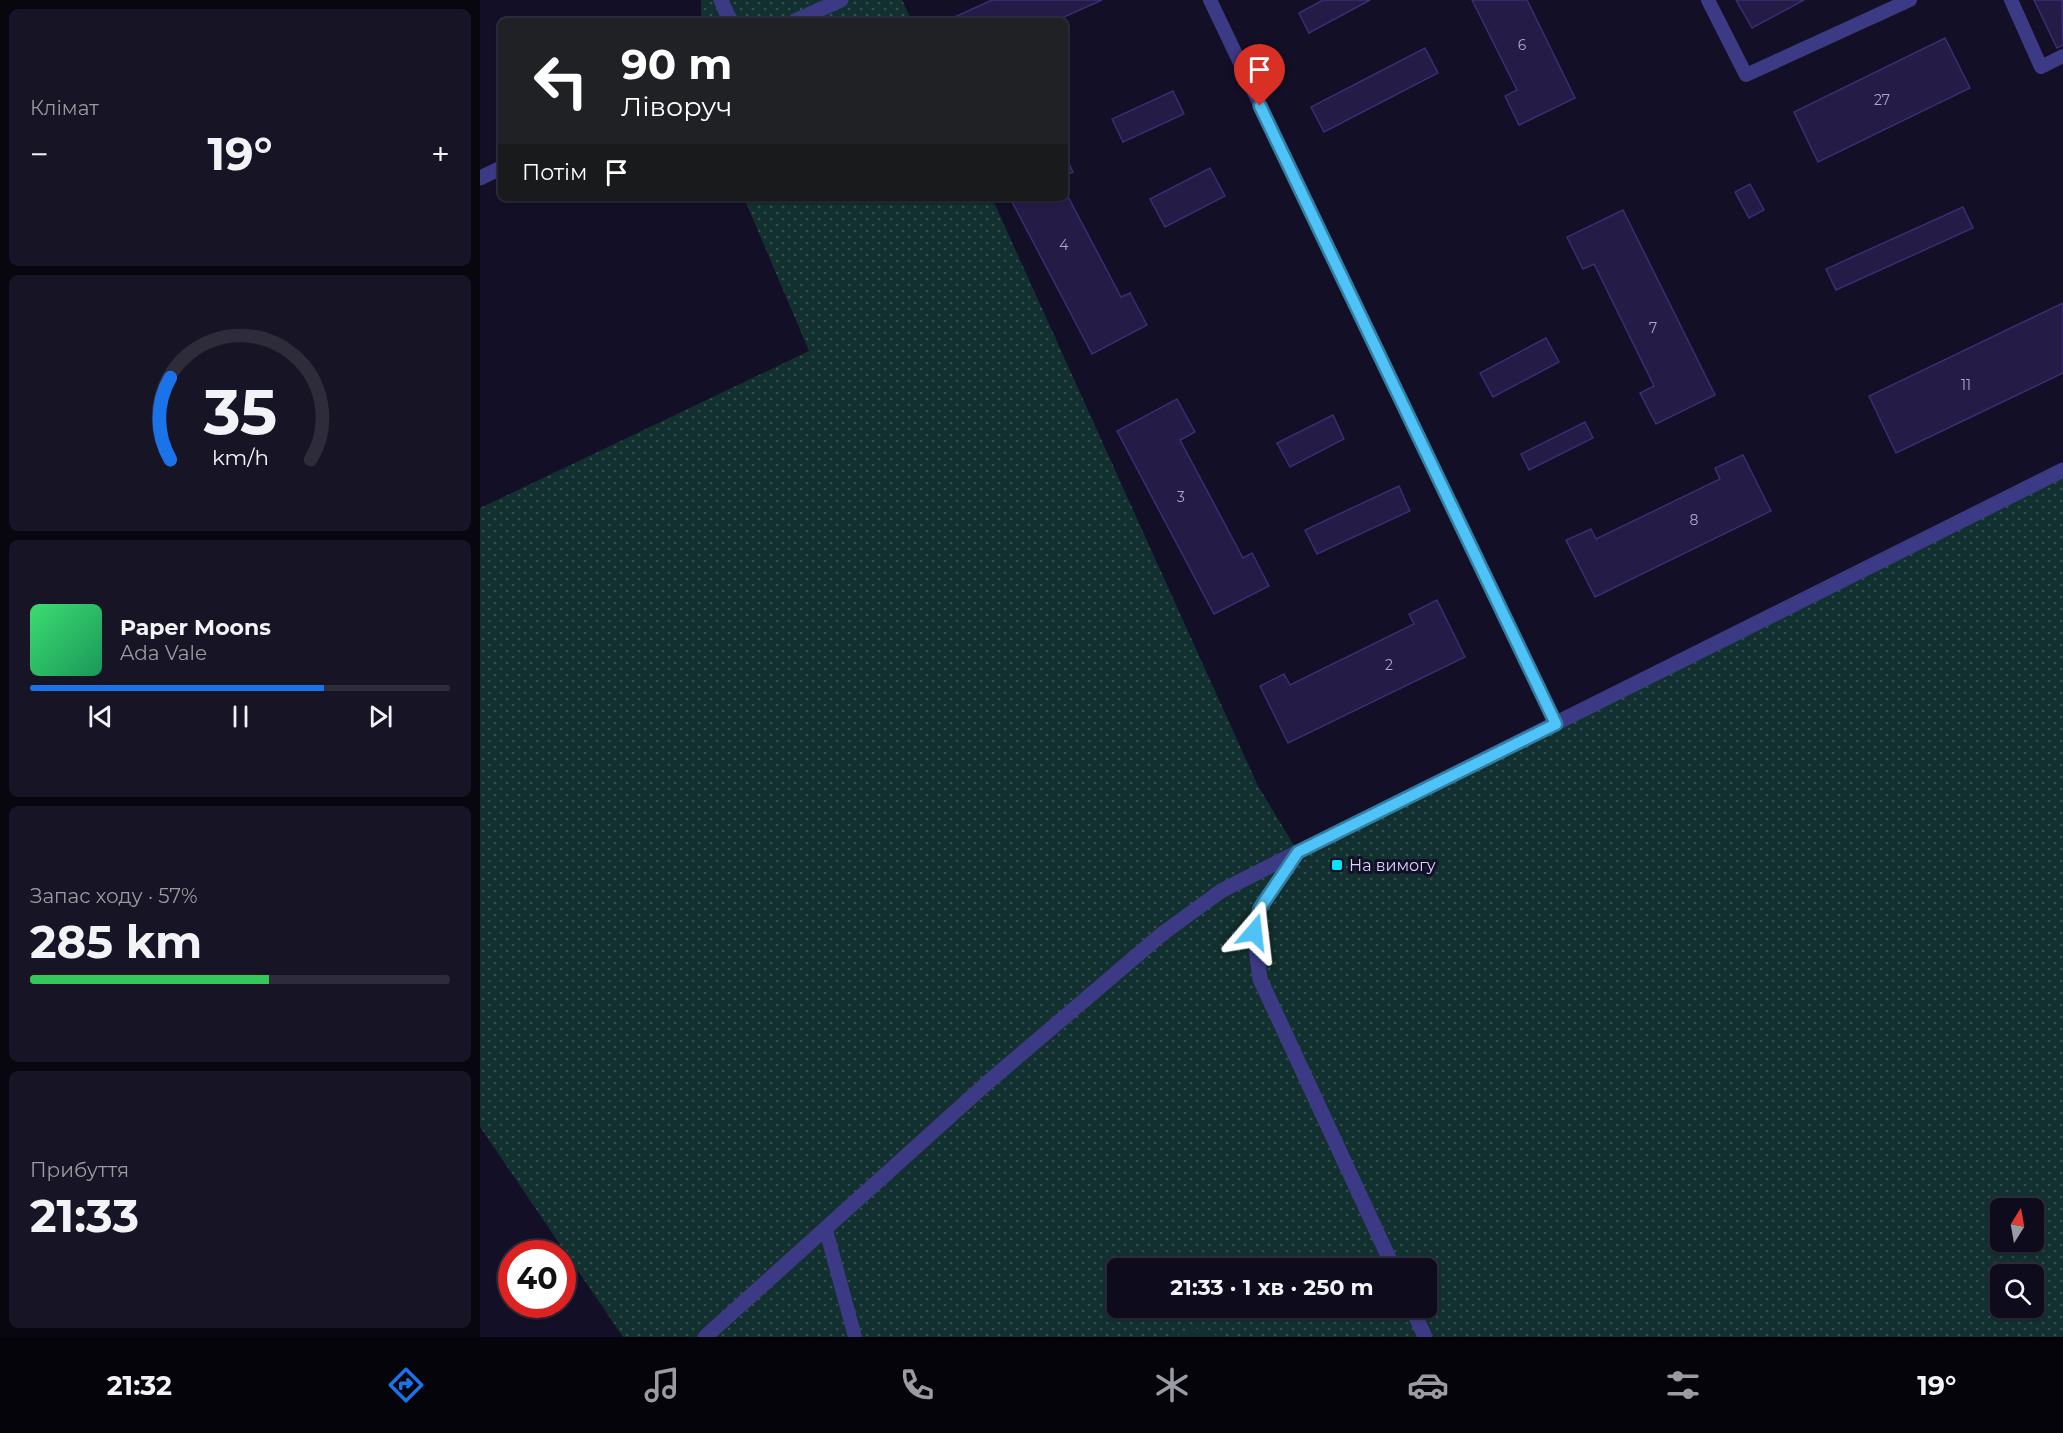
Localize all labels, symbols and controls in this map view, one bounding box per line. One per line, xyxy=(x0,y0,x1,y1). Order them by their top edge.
house number: 6 xyxy=(1518,36,1527,54)
text: 90 m xyxy=(621,38,732,90)
icon: left xyxy=(522,42,600,120)
pin xyxy=(1234,44,1285,106)
icon: arrive xyxy=(1243,53,1276,86)
text: Ліворуч xyxy=(621,90,733,123)
house number: 27 xyxy=(1874,91,1890,109)
text: Клімат xyxy=(30,96,99,120)
text: 19° xyxy=(207,126,273,181)
text: − xyxy=(30,134,49,174)
text: + xyxy=(431,134,450,174)
icon: arrive xyxy=(600,156,633,189)
text: Потім xyxy=(522,159,588,186)
house number: 4 xyxy=(1059,236,1069,254)
house number: 7 xyxy=(1649,319,1657,337)
text: 35 xyxy=(202,374,277,450)
house number: 11 xyxy=(1961,376,1971,394)
text: km/h xyxy=(211,444,269,470)
house number: 3 xyxy=(1177,488,1185,506)
house number: 8 xyxy=(1690,511,1699,529)
text: Paper Moons xyxy=(120,614,271,641)
text: Ada Vale xyxy=(120,641,207,665)
house number: 2 xyxy=(1385,656,1393,674)
icon: previous xyxy=(84,700,117,733)
icon: pause xyxy=(224,700,257,733)
icon: next xyxy=(364,700,397,733)
place label: На вимогу xyxy=(1349,856,1436,875)
marker: На вимогу xyxy=(1330,858,1344,872)
text: Запас ходу · 57% xyxy=(30,884,198,908)
position arrow xyxy=(1222,900,1286,964)
text: 285 km xyxy=(30,914,202,969)
text: Прибуття xyxy=(30,1158,129,1182)
text: 21:33 xyxy=(30,1188,139,1243)
north arrow xyxy=(1990,1198,2044,1252)
map controls xyxy=(1990,1198,2044,1318)
speed limit sign: 40 xyxy=(498,1240,576,1318)
button: search xyxy=(1990,1264,2044,1318)
text: 21:33 · 1 хв · 250 m xyxy=(1170,1274,1374,1301)
icon: directions xyxy=(385,1364,427,1406)
icon: music xyxy=(641,1364,683,1406)
icon: phone xyxy=(896,1364,938,1406)
icon: climate xyxy=(1151,1364,1193,1406)
icon: car xyxy=(1407,1364,1449,1406)
icon: filters xyxy=(1662,1364,1704,1406)
text: 21:32 xyxy=(107,1369,172,1402)
text: 19° xyxy=(1917,1369,1956,1402)

